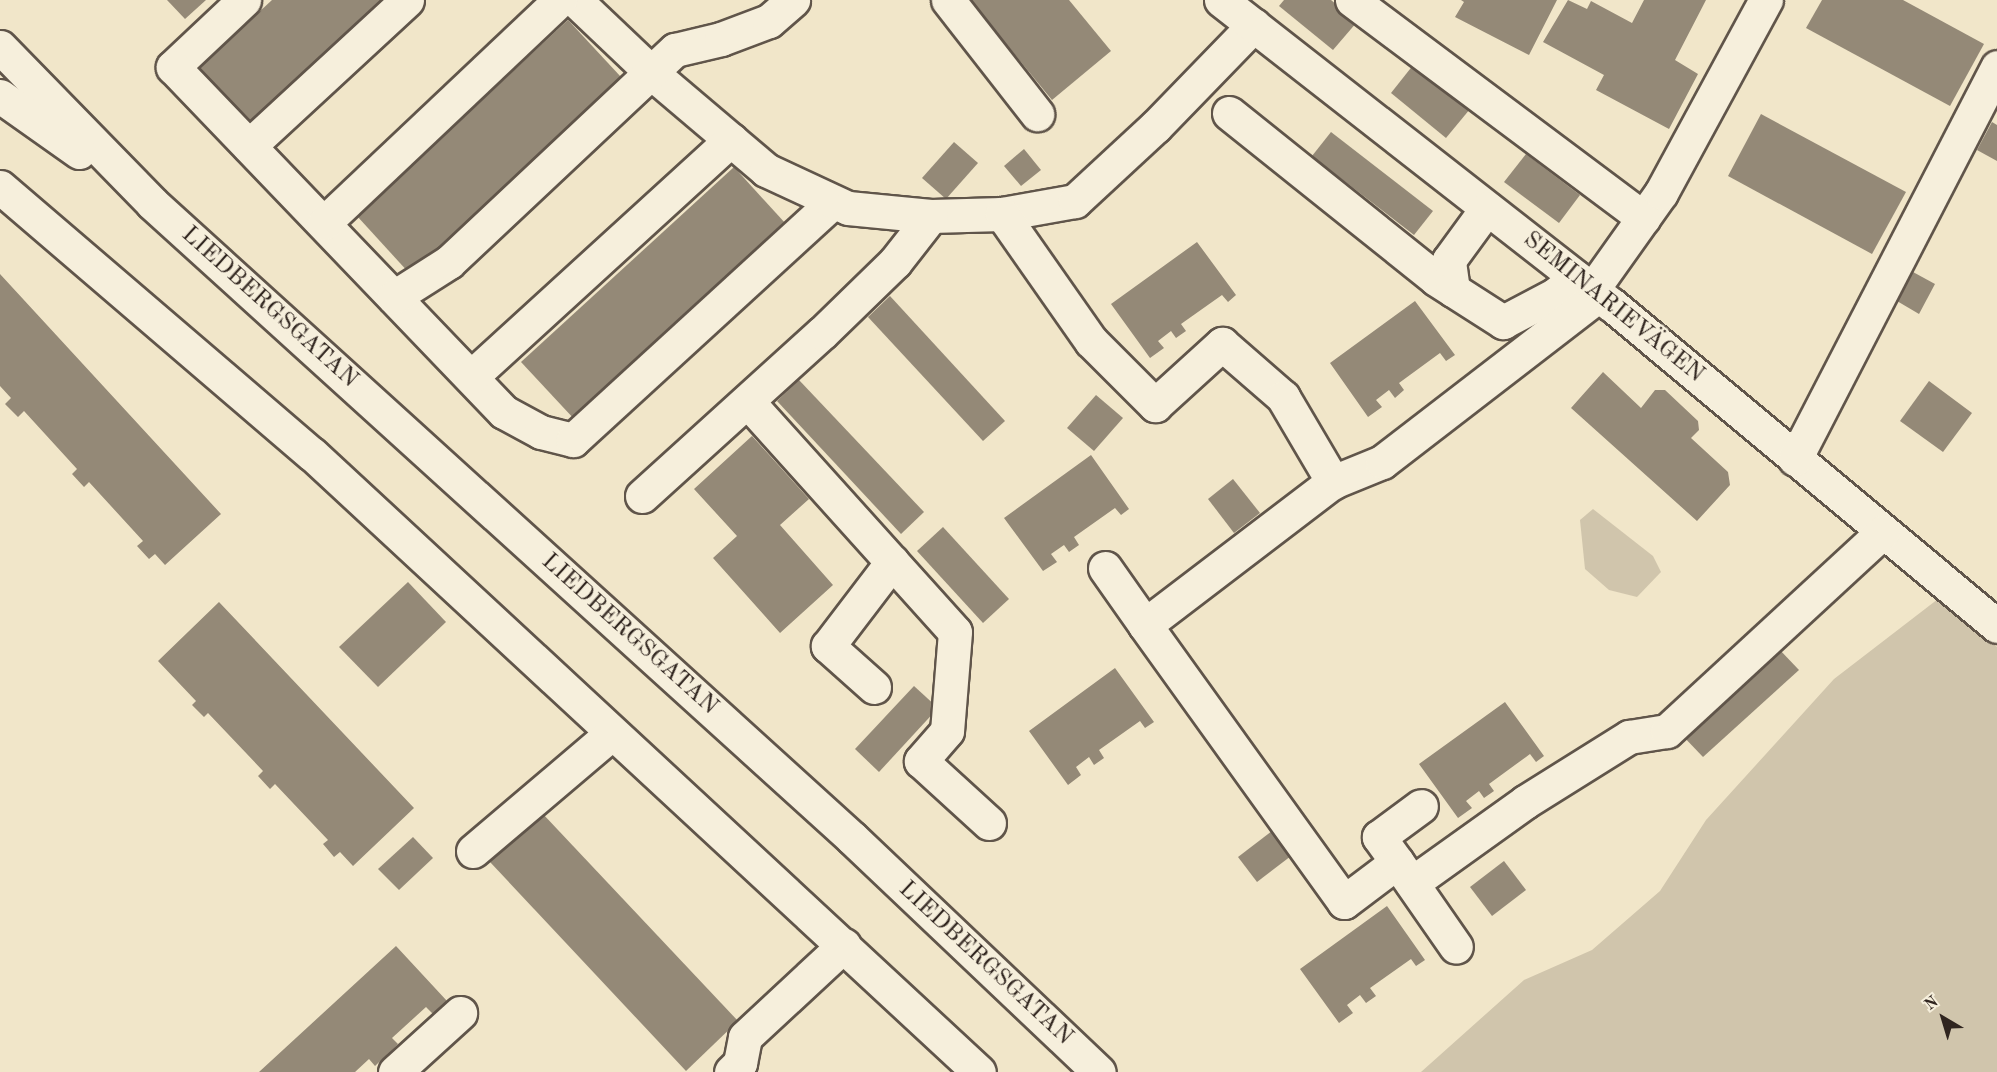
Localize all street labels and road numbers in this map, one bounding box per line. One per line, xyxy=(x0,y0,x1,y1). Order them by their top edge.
street label: LIEDBERGSGATAN xyxy=(175,221,363,395)
street label: SEMINARIEVÄGEN xyxy=(1517,226,1709,390)
street label: LIEDBERGSGATAN xyxy=(535,548,723,722)
street label: LIEDBERGSGATAN xyxy=(892,876,1078,1052)

